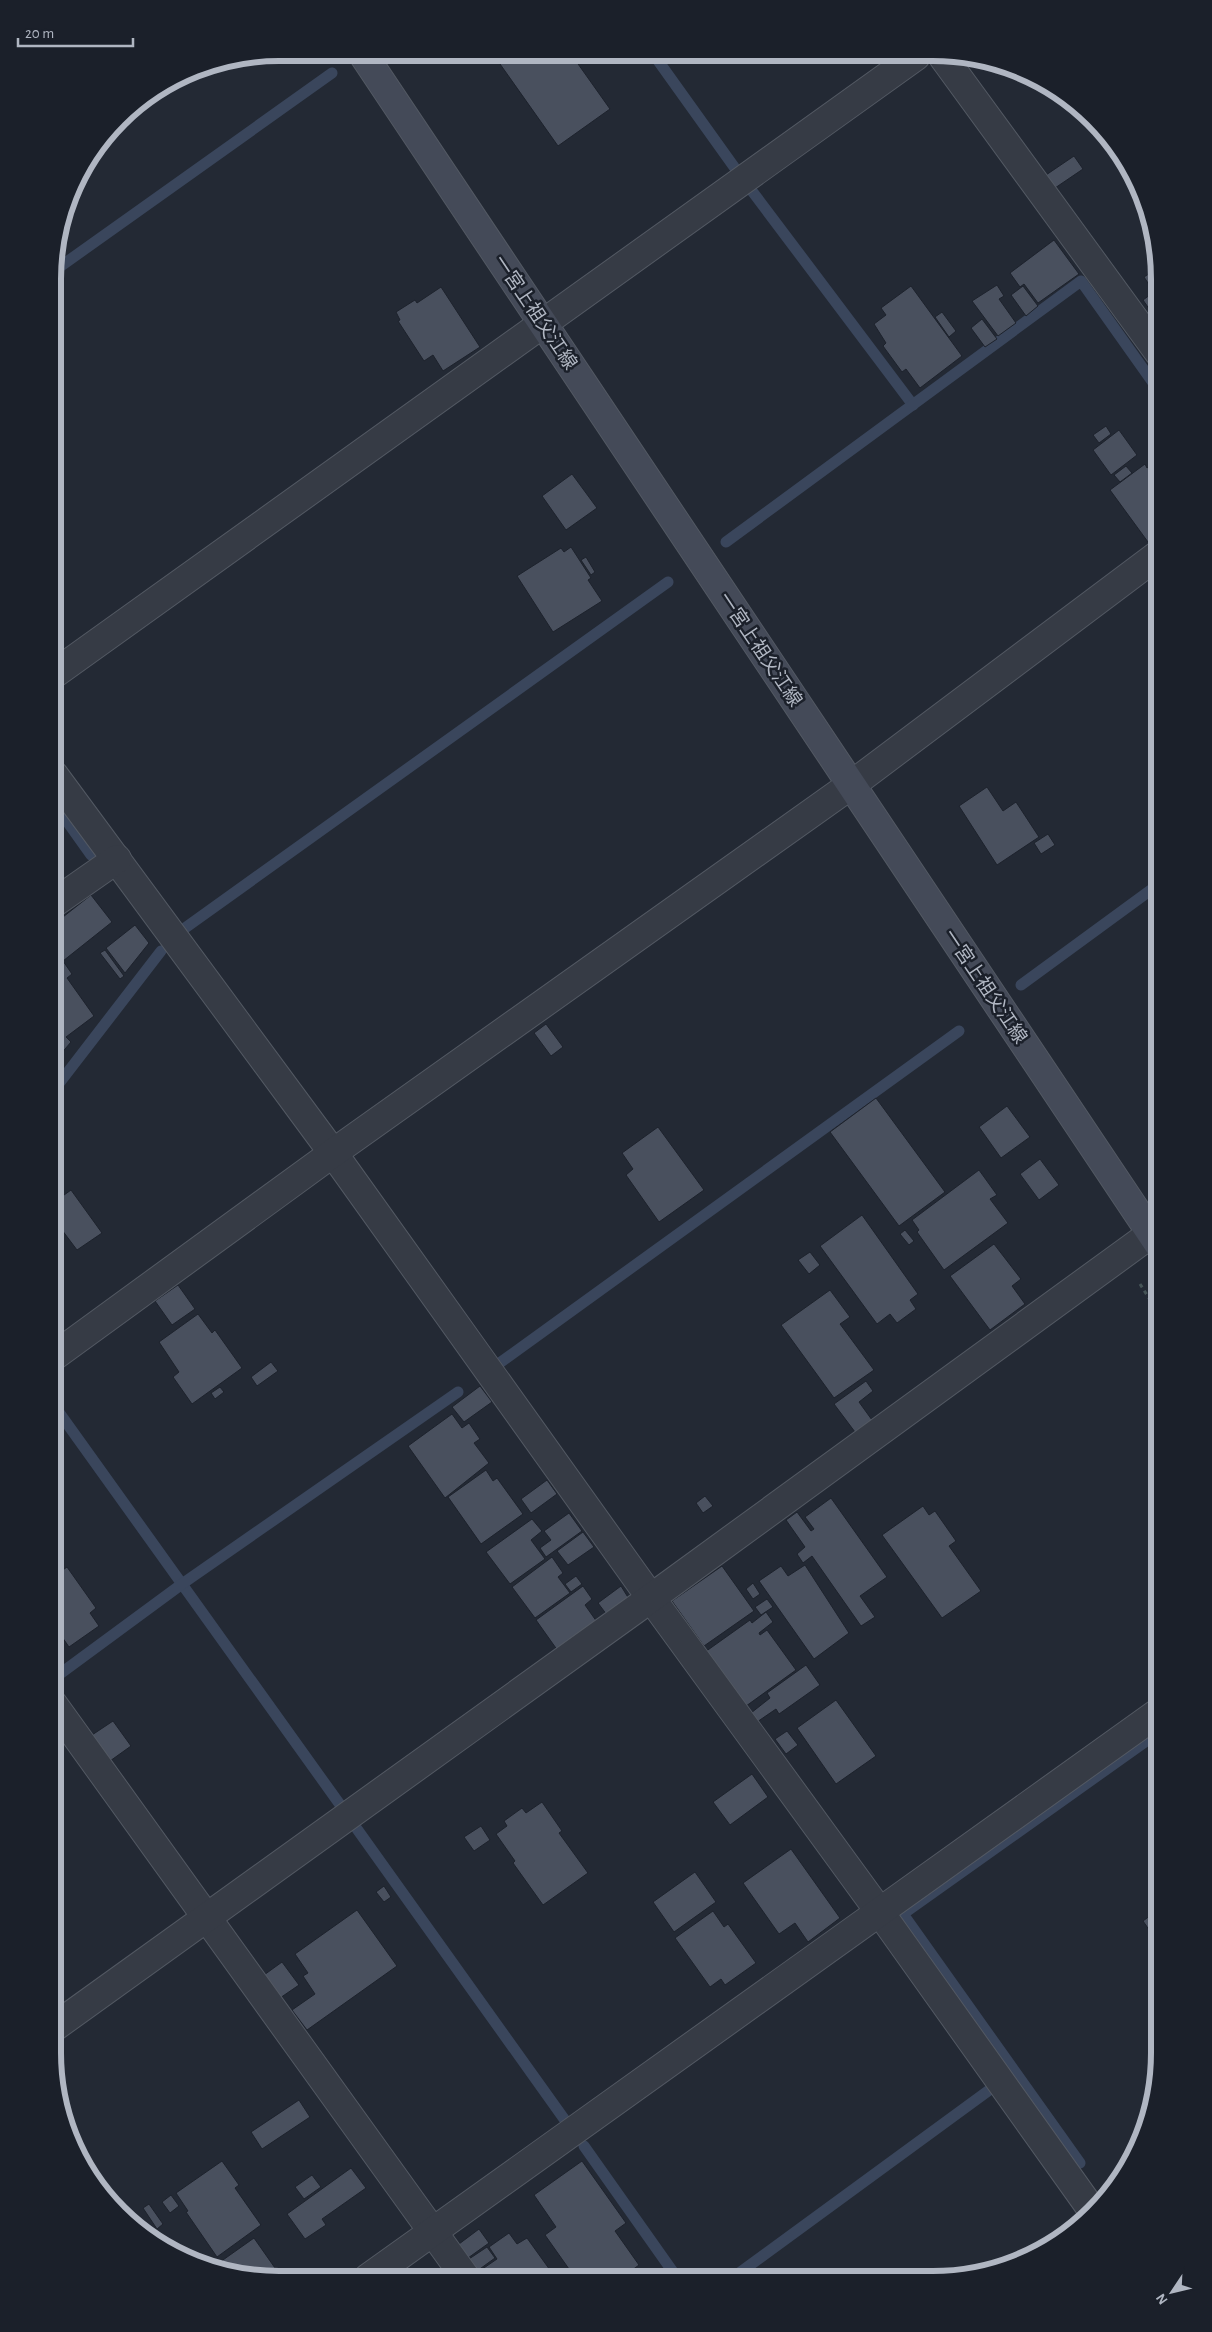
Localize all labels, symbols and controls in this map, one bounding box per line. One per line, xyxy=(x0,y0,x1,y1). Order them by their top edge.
scale bar xyxy=(18,15,132,47)
text: 20 m xyxy=(25,26,54,41)
street label: 一宮上祖父江線 xyxy=(490,251,581,373)
street label: 一宮上祖父江線 xyxy=(715,588,806,710)
street label: 一宮上祖父江線 xyxy=(940,925,1031,1047)
north arrow xyxy=(1147,2267,1197,2317)
text: N xyxy=(1154,2291,1171,2307)

